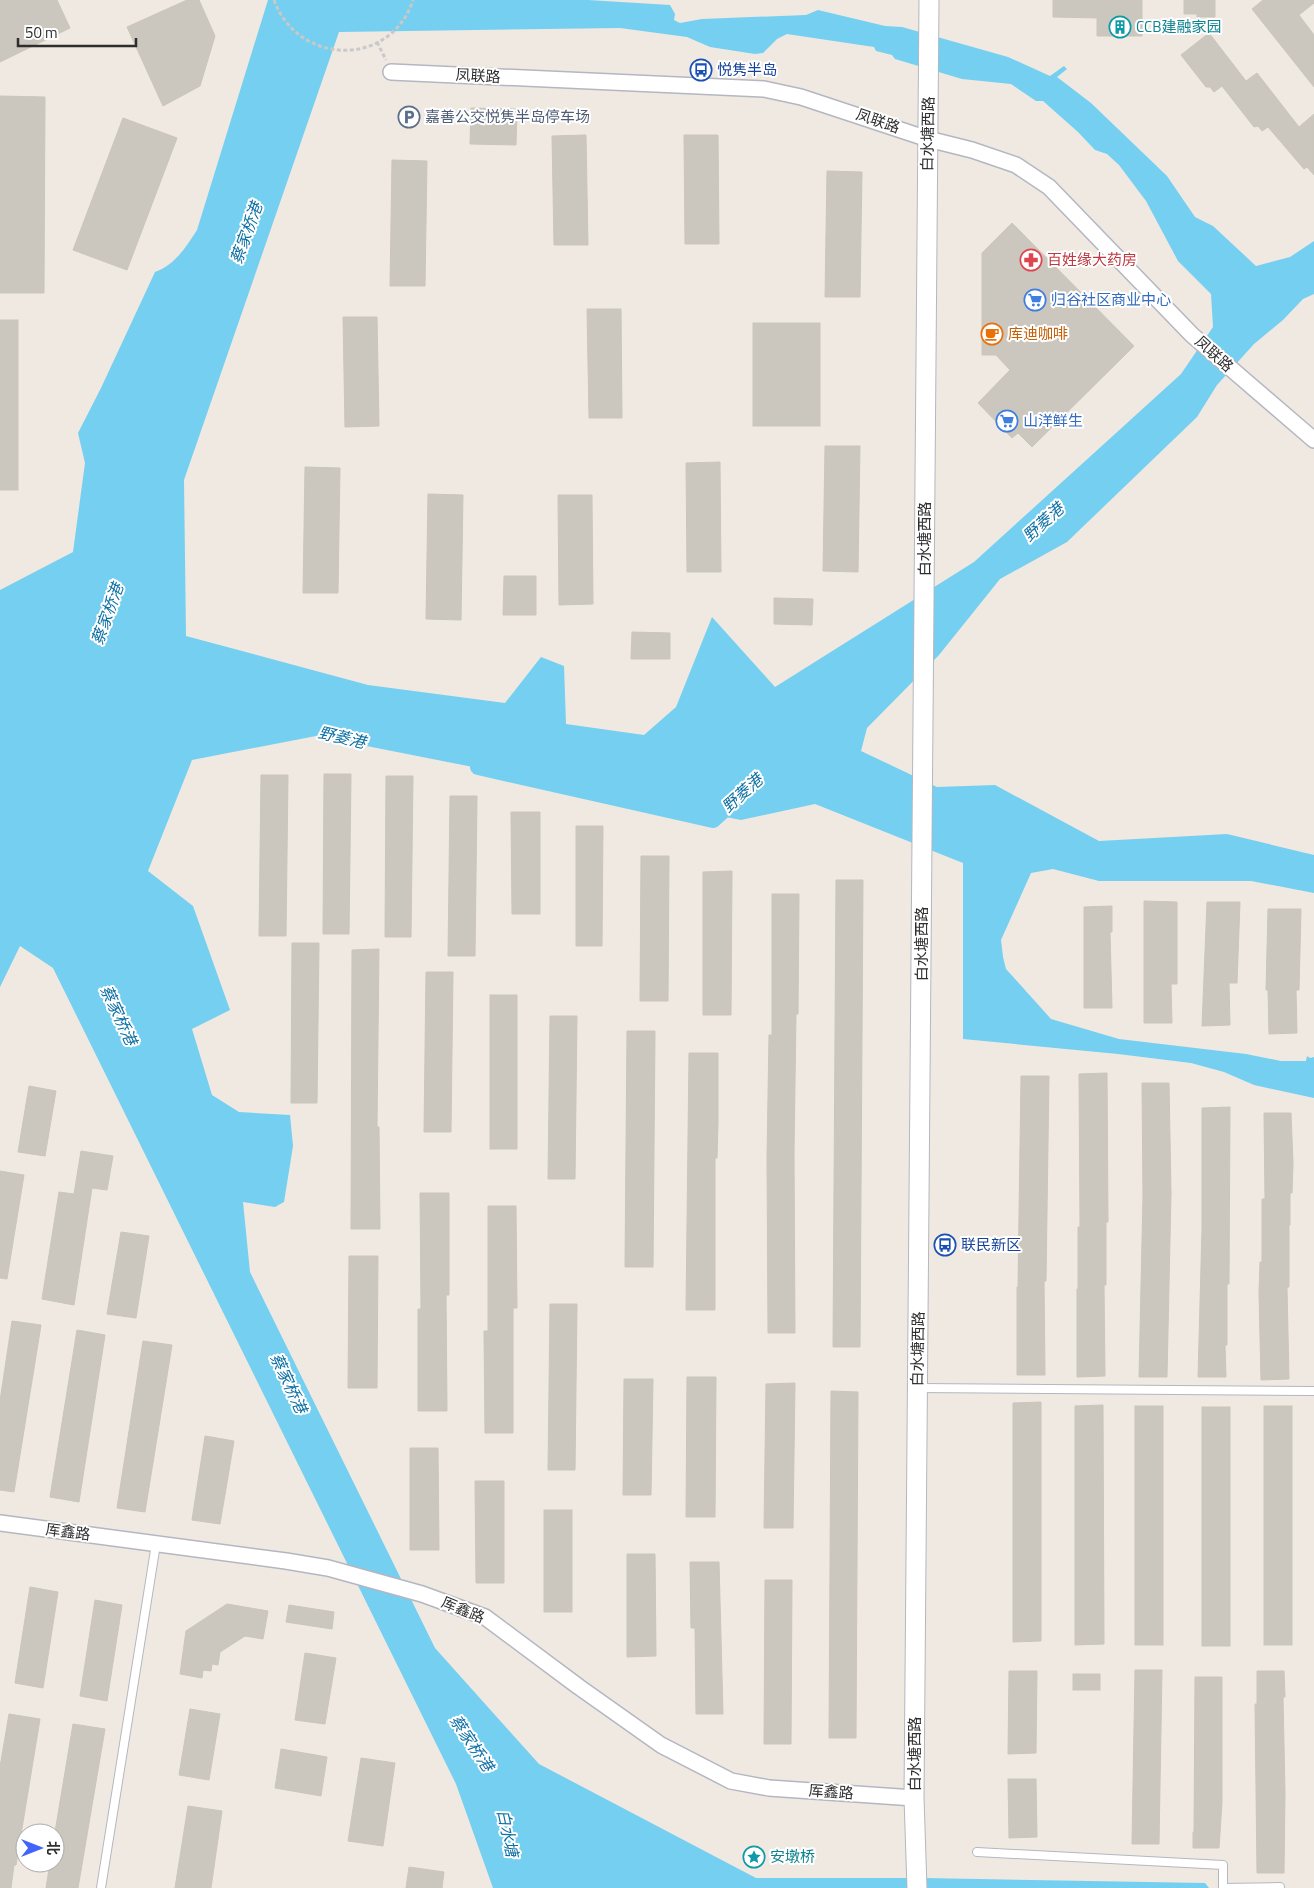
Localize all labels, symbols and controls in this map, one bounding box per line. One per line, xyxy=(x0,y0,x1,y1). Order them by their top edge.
scale bar xyxy=(18,15,135,47)
building icon: CCB建融家园 xyxy=(1108,15,1132,39)
place label: CCB建融家园 xyxy=(1136,15,1221,38)
text: 50 m xyxy=(25,21,58,44)
bus stop icon: 悦隽半岛 xyxy=(689,58,713,82)
place label: 悦隽半岛 xyxy=(717,58,777,81)
street label: 凤联路 xyxy=(455,63,501,88)
street label: 白水塘西路 xyxy=(915,96,940,172)
street label: 凤联路 xyxy=(853,102,903,139)
parking icon: 嘉善公交悦隽半岛停车场 xyxy=(397,105,421,129)
place label: 嘉善公交悦隽半岛停车场 xyxy=(425,105,590,128)
water label: 蔡家桥港 xyxy=(224,197,269,267)
pharmacy icon: 百姓缘大药房 xyxy=(1019,248,1043,272)
place label: 百姓缘大药房 xyxy=(1047,248,1137,271)
supermarket icon: 归谷社区商业中心 xyxy=(1023,288,1047,312)
place label: 归谷社区商业中心 xyxy=(1051,288,1171,311)
cafe icon: 库迪咖啡 xyxy=(980,322,1004,346)
place label: 库迪咖啡 xyxy=(1008,322,1068,345)
street label: 凤联路 xyxy=(1190,330,1239,377)
supermarket icon: 山洋鲜生 xyxy=(995,409,1019,433)
place label: 山洋鲜生 xyxy=(1023,409,1083,432)
water label: 野菱港 xyxy=(1017,496,1070,547)
street label: 白水塘西路 xyxy=(913,501,936,577)
water label: 蔡家桥港 xyxy=(85,578,130,648)
water label: 野菱港 xyxy=(316,720,370,755)
water label: 野菱港 xyxy=(716,767,769,818)
street label: 白水塘西路 xyxy=(910,906,933,982)
water label: 蔡家桥港 xyxy=(95,981,144,1051)
bus stop icon: 联民新区 xyxy=(933,1233,957,1257)
place label: 联民新区 xyxy=(961,1233,1021,1256)
street label: 白水塘西路 xyxy=(905,1311,930,1387)
water label: 蔡家桥港 xyxy=(265,1349,314,1419)
street label: 厍鑫路 xyxy=(44,1517,92,1546)
street label: 厍鑫路 xyxy=(438,1590,488,1629)
water label: 蔡家桥港 xyxy=(444,1710,501,1778)
street label: 白水塘西路 xyxy=(903,1716,926,1792)
street label: 厍鑫路 xyxy=(808,1778,854,1805)
water label: 白水塘 xyxy=(491,1807,525,1862)
north arrow xyxy=(15,1823,65,1873)
text: 北 xyxy=(43,1841,64,1855)
place icon: 安墩桥 xyxy=(742,1845,766,1869)
place label: 安墩桥 xyxy=(770,1845,815,1868)

